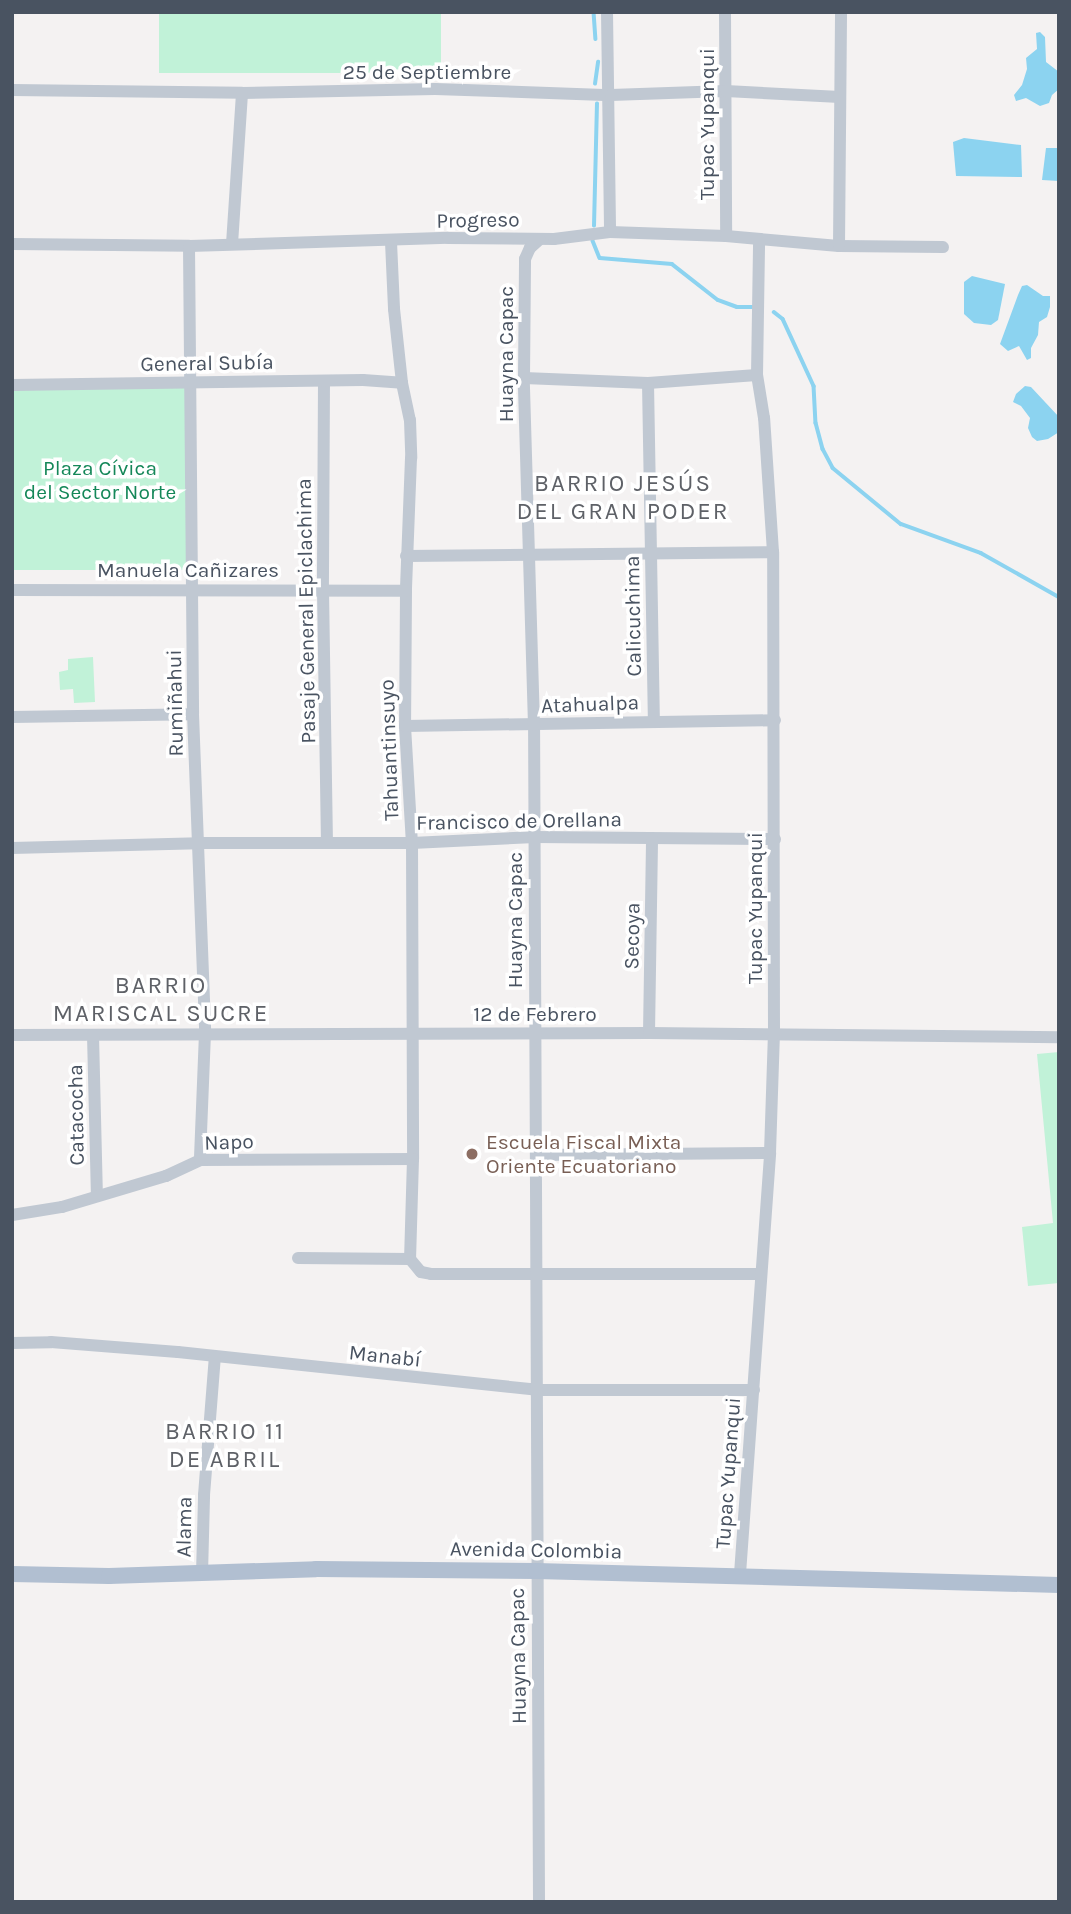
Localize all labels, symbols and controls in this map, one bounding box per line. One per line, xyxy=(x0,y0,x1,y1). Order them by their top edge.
street label: Tupac Yupanqui xyxy=(694,48,720,200)
street label: 25 de Septiembre xyxy=(343,59,511,85)
street label: Progreso xyxy=(436,207,520,233)
street label: Huayna Capac xyxy=(493,286,519,422)
street label: General Subía xyxy=(140,349,274,377)
park label: Plaza Cívica del Sector Norte xyxy=(24,455,176,505)
district label: BARRIO JESÚS DEL GRAN PODER xyxy=(518,470,728,526)
street label: Pasaje General Epiclachima xyxy=(291,478,321,744)
street label: Calicuchima xyxy=(619,555,647,677)
street label: Manuela Cañizares xyxy=(97,557,279,583)
street label: Rumiñahui xyxy=(161,649,189,757)
street label: Tahuantinsuyo xyxy=(374,679,404,821)
street label: Atahualpa xyxy=(540,690,640,718)
street label: Francisco de Orellana xyxy=(416,807,622,835)
street label: Tupac Yupanqui xyxy=(742,832,768,984)
street label: Huayna Capac xyxy=(502,852,528,988)
street label: Secoya xyxy=(619,902,645,970)
district label: BARRIO MARISCAL SUCRE xyxy=(54,972,268,1028)
street label: 12 de Febrero xyxy=(473,1001,597,1027)
street label: Catacocha xyxy=(63,1064,89,1166)
street label: Napo xyxy=(204,1129,254,1155)
place label: Escuela Fiscal Mixta Oriente Ecuatoriano xyxy=(486,1129,681,1179)
marker: Escuela Fiscal Mixta Oriente Ecuatoriano xyxy=(464,1146,480,1162)
street label: Manabí xyxy=(348,1340,422,1372)
street label: Tupac Yupanqui xyxy=(710,1396,746,1550)
district label: BARRIO 11 DE ABRIL xyxy=(166,1418,284,1474)
street label: Alama xyxy=(171,1496,197,1558)
street label: Avenida Colombia xyxy=(450,1536,622,1564)
street label: Huayna Capac xyxy=(504,1588,532,1724)

